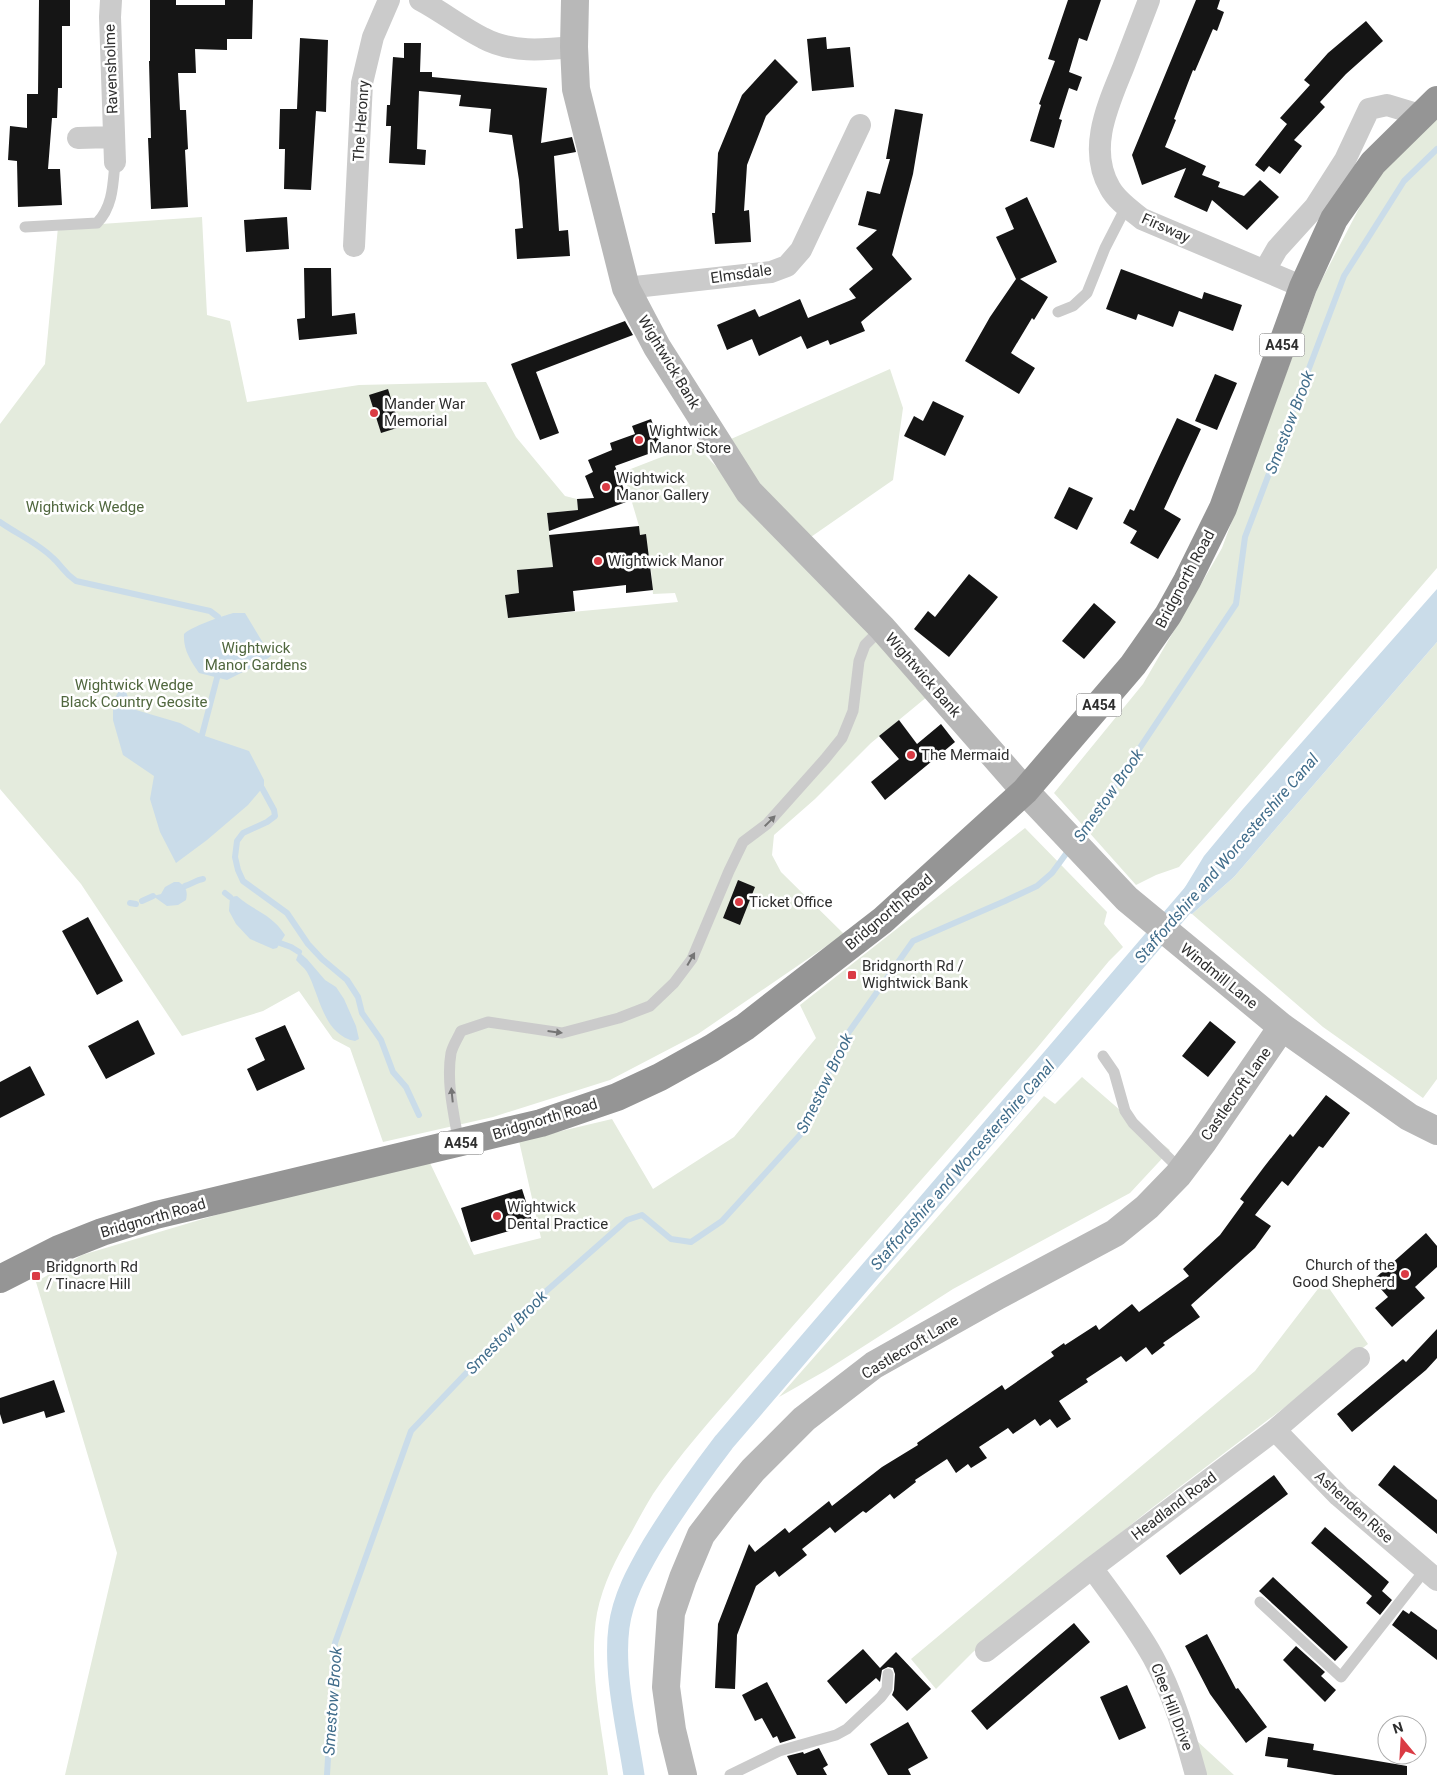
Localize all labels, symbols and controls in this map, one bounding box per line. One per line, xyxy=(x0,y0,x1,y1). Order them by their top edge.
street label: Ravensholme xyxy=(100,24,122,114)
street label: The Heronry xyxy=(349,80,373,162)
street label: Firsway xyxy=(1139,209,1193,247)
street label: Elmsdale xyxy=(709,261,773,287)
street label: Wightwick Bank xyxy=(634,312,704,412)
road number: A454 xyxy=(1260,334,1304,356)
water label: Smestow Brook xyxy=(1261,367,1318,476)
place label: Mander War Memorial xyxy=(384,395,465,430)
marker: Mander War Memorial xyxy=(368,407,380,419)
place label: Wightwick Manor Store xyxy=(649,422,731,457)
marker: Wightwick Manor Store xyxy=(633,434,645,446)
place label: Wightwick Manor Gallery xyxy=(616,469,709,504)
marker: Wightwick Manor Gallery xyxy=(600,481,612,493)
park label: Wightwick Wedge xyxy=(26,498,144,516)
street label: Bridgnorth Road xyxy=(1152,527,1218,631)
place label: Wightwick Manor xyxy=(608,552,724,570)
marker: Wightwick Manor xyxy=(592,555,604,567)
street label: Wightwick Bank xyxy=(881,629,965,721)
park label: Wightwick Manor Gardens xyxy=(205,639,307,674)
park label: Wightwick Wedge Black Country Geosite xyxy=(60,676,208,711)
road number: A454 xyxy=(1076,694,1122,716)
water label: Smestow Brook xyxy=(1069,744,1148,845)
place label: The Mermaid xyxy=(921,746,1009,764)
marker: The Mermaid xyxy=(905,749,917,761)
water label: Staffordshire and Worcestershire Canal xyxy=(1130,750,1323,967)
one-way arrow xyxy=(764,815,776,827)
street label: Bridgnorth Road xyxy=(842,870,936,954)
place label: Ticket Office xyxy=(749,893,832,911)
marker: Ticket Office xyxy=(733,896,745,908)
street label: Windmill Lane xyxy=(1177,939,1261,1013)
one-way arrow xyxy=(687,953,696,966)
place label: Bridgnorth Rd / Wightwick Bank xyxy=(862,957,968,992)
marker: Bridgnorth Rd / Wightwick Bank xyxy=(846,969,858,981)
one-way arrow xyxy=(547,1028,563,1036)
water label: Smestow Brook xyxy=(792,1029,857,1136)
street label: Castlecroft Lane xyxy=(1197,1044,1275,1144)
water label: Staffordshire and Worcestershire Canal xyxy=(866,1057,1059,1274)
one-way arrow xyxy=(448,1087,456,1103)
street label: Bridgnorth Road xyxy=(490,1095,600,1143)
road number: A454 xyxy=(438,1132,484,1154)
street label: Bridgnorth Road xyxy=(98,1194,208,1242)
place label: Wightwick Dental Practice xyxy=(507,1198,608,1233)
marker: Wightwick Dental Practice xyxy=(491,1210,503,1222)
place label: Church of the Good Shepherd xyxy=(1292,1256,1395,1291)
place label: Bridgnorth Rd / Tinacre Hill xyxy=(46,1258,138,1293)
marker: Church of the Good Shepherd xyxy=(1399,1268,1411,1280)
marker: Bridgnorth Rd / Tinacre Hill xyxy=(30,1270,42,1282)
water label: Smestow Brook xyxy=(462,1286,552,1378)
street label: Castlecroft Lane xyxy=(858,1311,962,1383)
street label: Ashenden Rise xyxy=(1311,1467,1397,1547)
street label: Headland Road xyxy=(1128,1468,1220,1544)
water label: Smestow Brook xyxy=(319,1645,346,1756)
street label: Clee Hill Drive xyxy=(1147,1661,1197,1753)
north arrow xyxy=(1377,1715,1427,1765)
text: N xyxy=(1391,1718,1405,1737)

